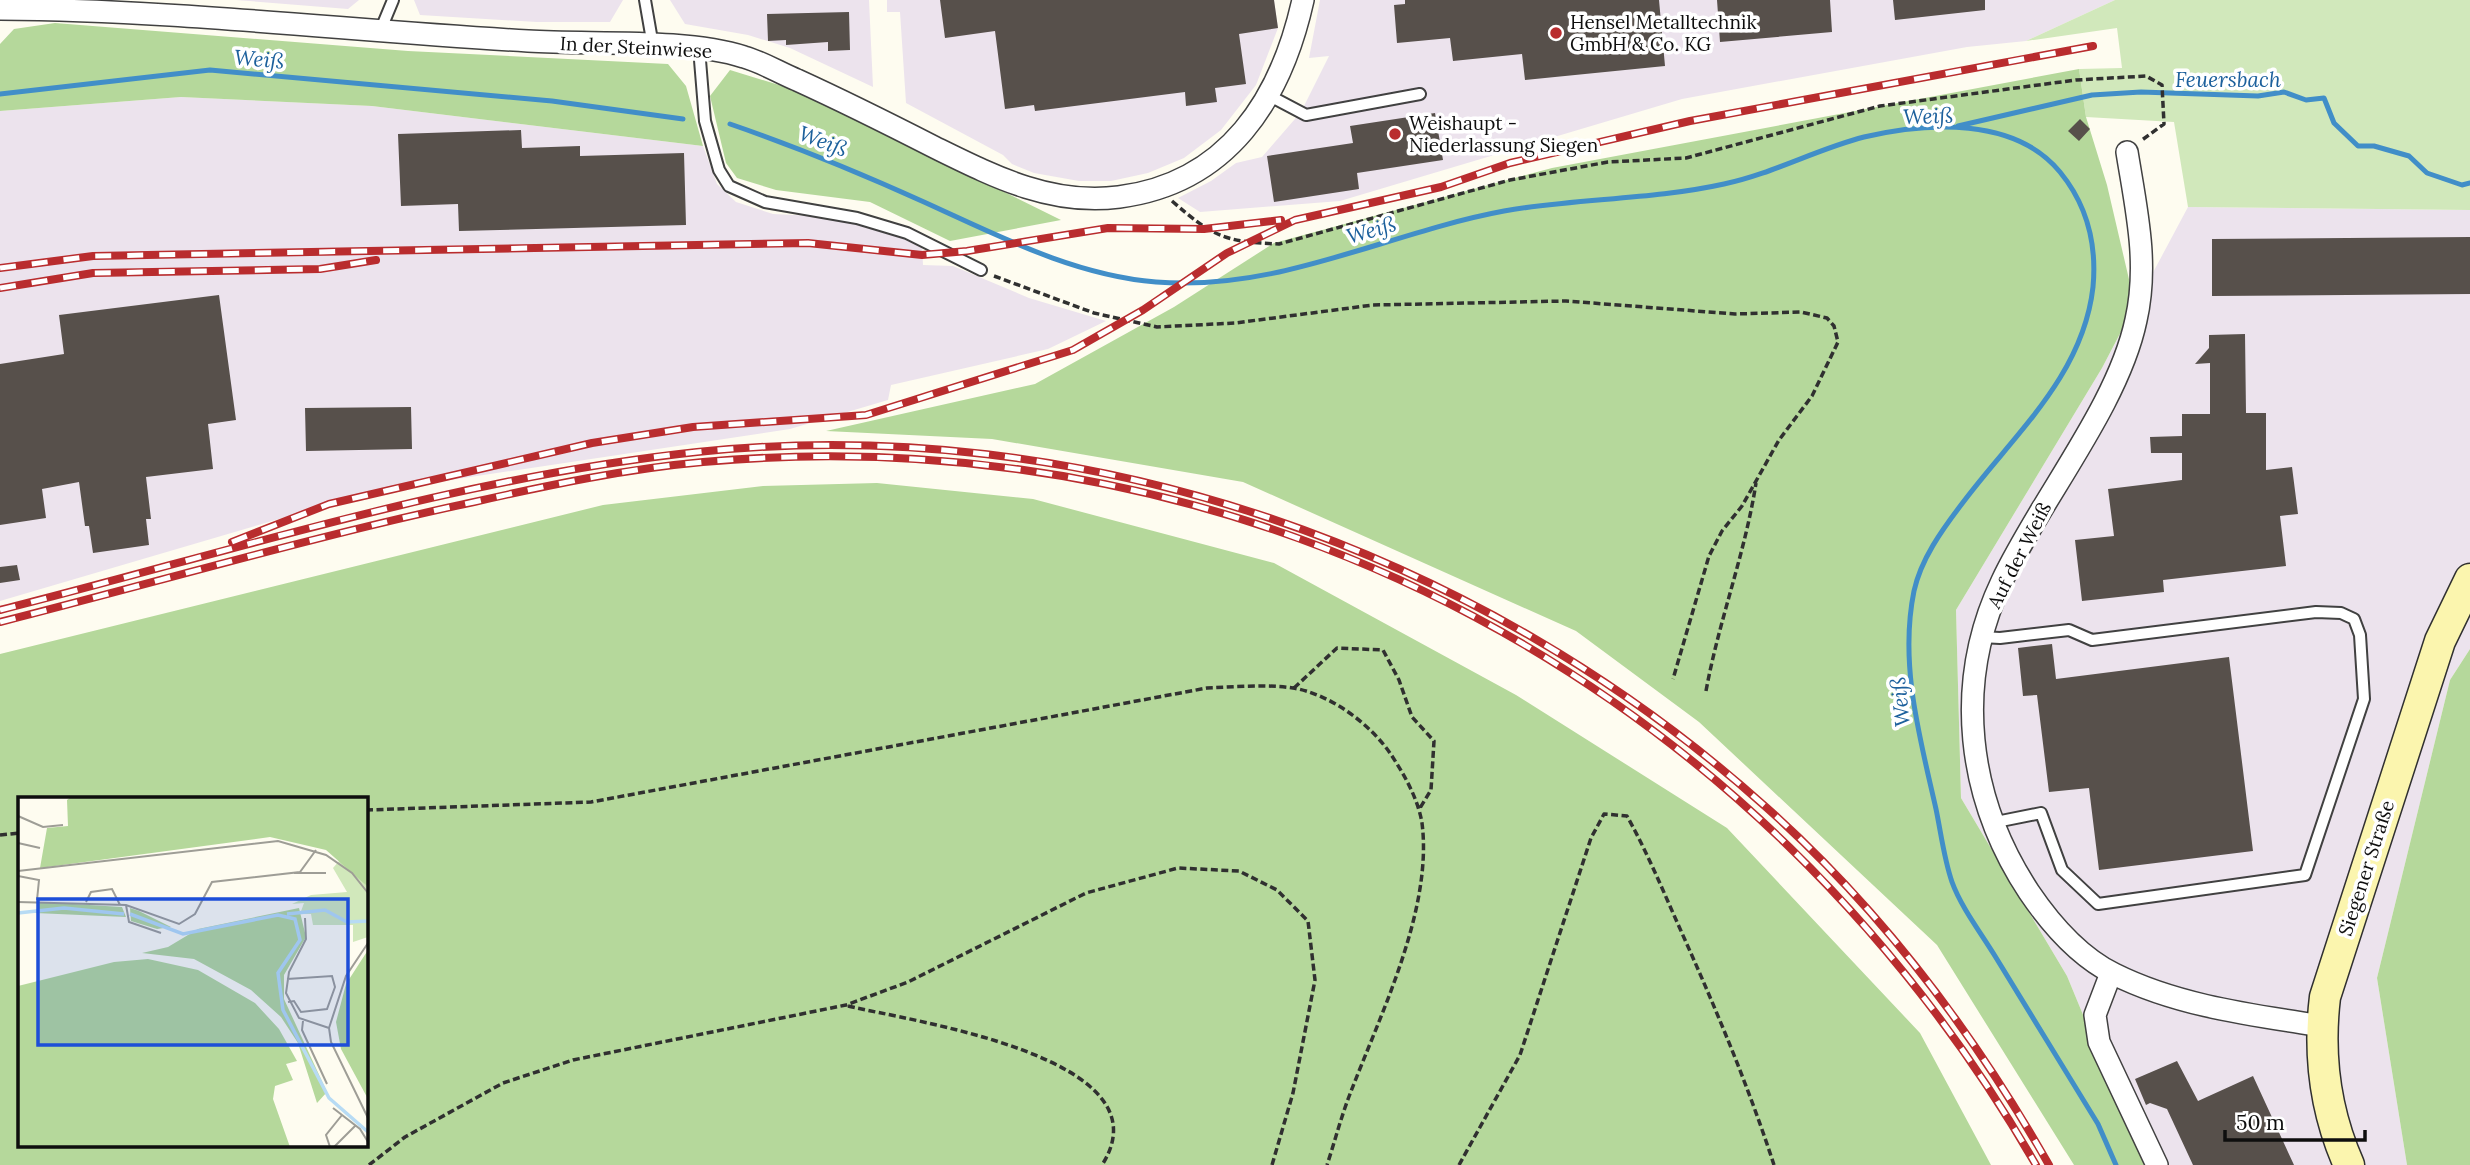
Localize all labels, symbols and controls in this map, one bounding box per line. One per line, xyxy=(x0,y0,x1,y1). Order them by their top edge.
place label: Hensel Metalltechnik GmbH & Co. KG xyxy=(1570,10,1757,56)
marker: Hensel Metalltechnik GmbH & Co. KG xyxy=(1548,25,1564,41)
street label: In der Steinwiese xyxy=(559,31,713,63)
water label: Weiß xyxy=(233,43,285,75)
water label: Feuersbach xyxy=(2175,66,2281,93)
water label: Weiß xyxy=(1903,102,1953,130)
place label: Weishaupt - Niederlassung Siegen xyxy=(1409,111,1598,157)
water label: Weiß xyxy=(795,119,851,163)
marker: Weishaupt - Niederlassung Siegen xyxy=(1387,126,1403,142)
water label: Weiß xyxy=(1343,210,1399,250)
street label: Auf der Weiß xyxy=(1981,498,2056,613)
water label: Weiß xyxy=(1884,676,1916,728)
inset map xyxy=(18,797,368,1148)
street label: Siegener Straße xyxy=(2333,797,2399,939)
scale bar xyxy=(2225,1098,2365,1142)
text: 50 m xyxy=(2236,1109,2285,1136)

